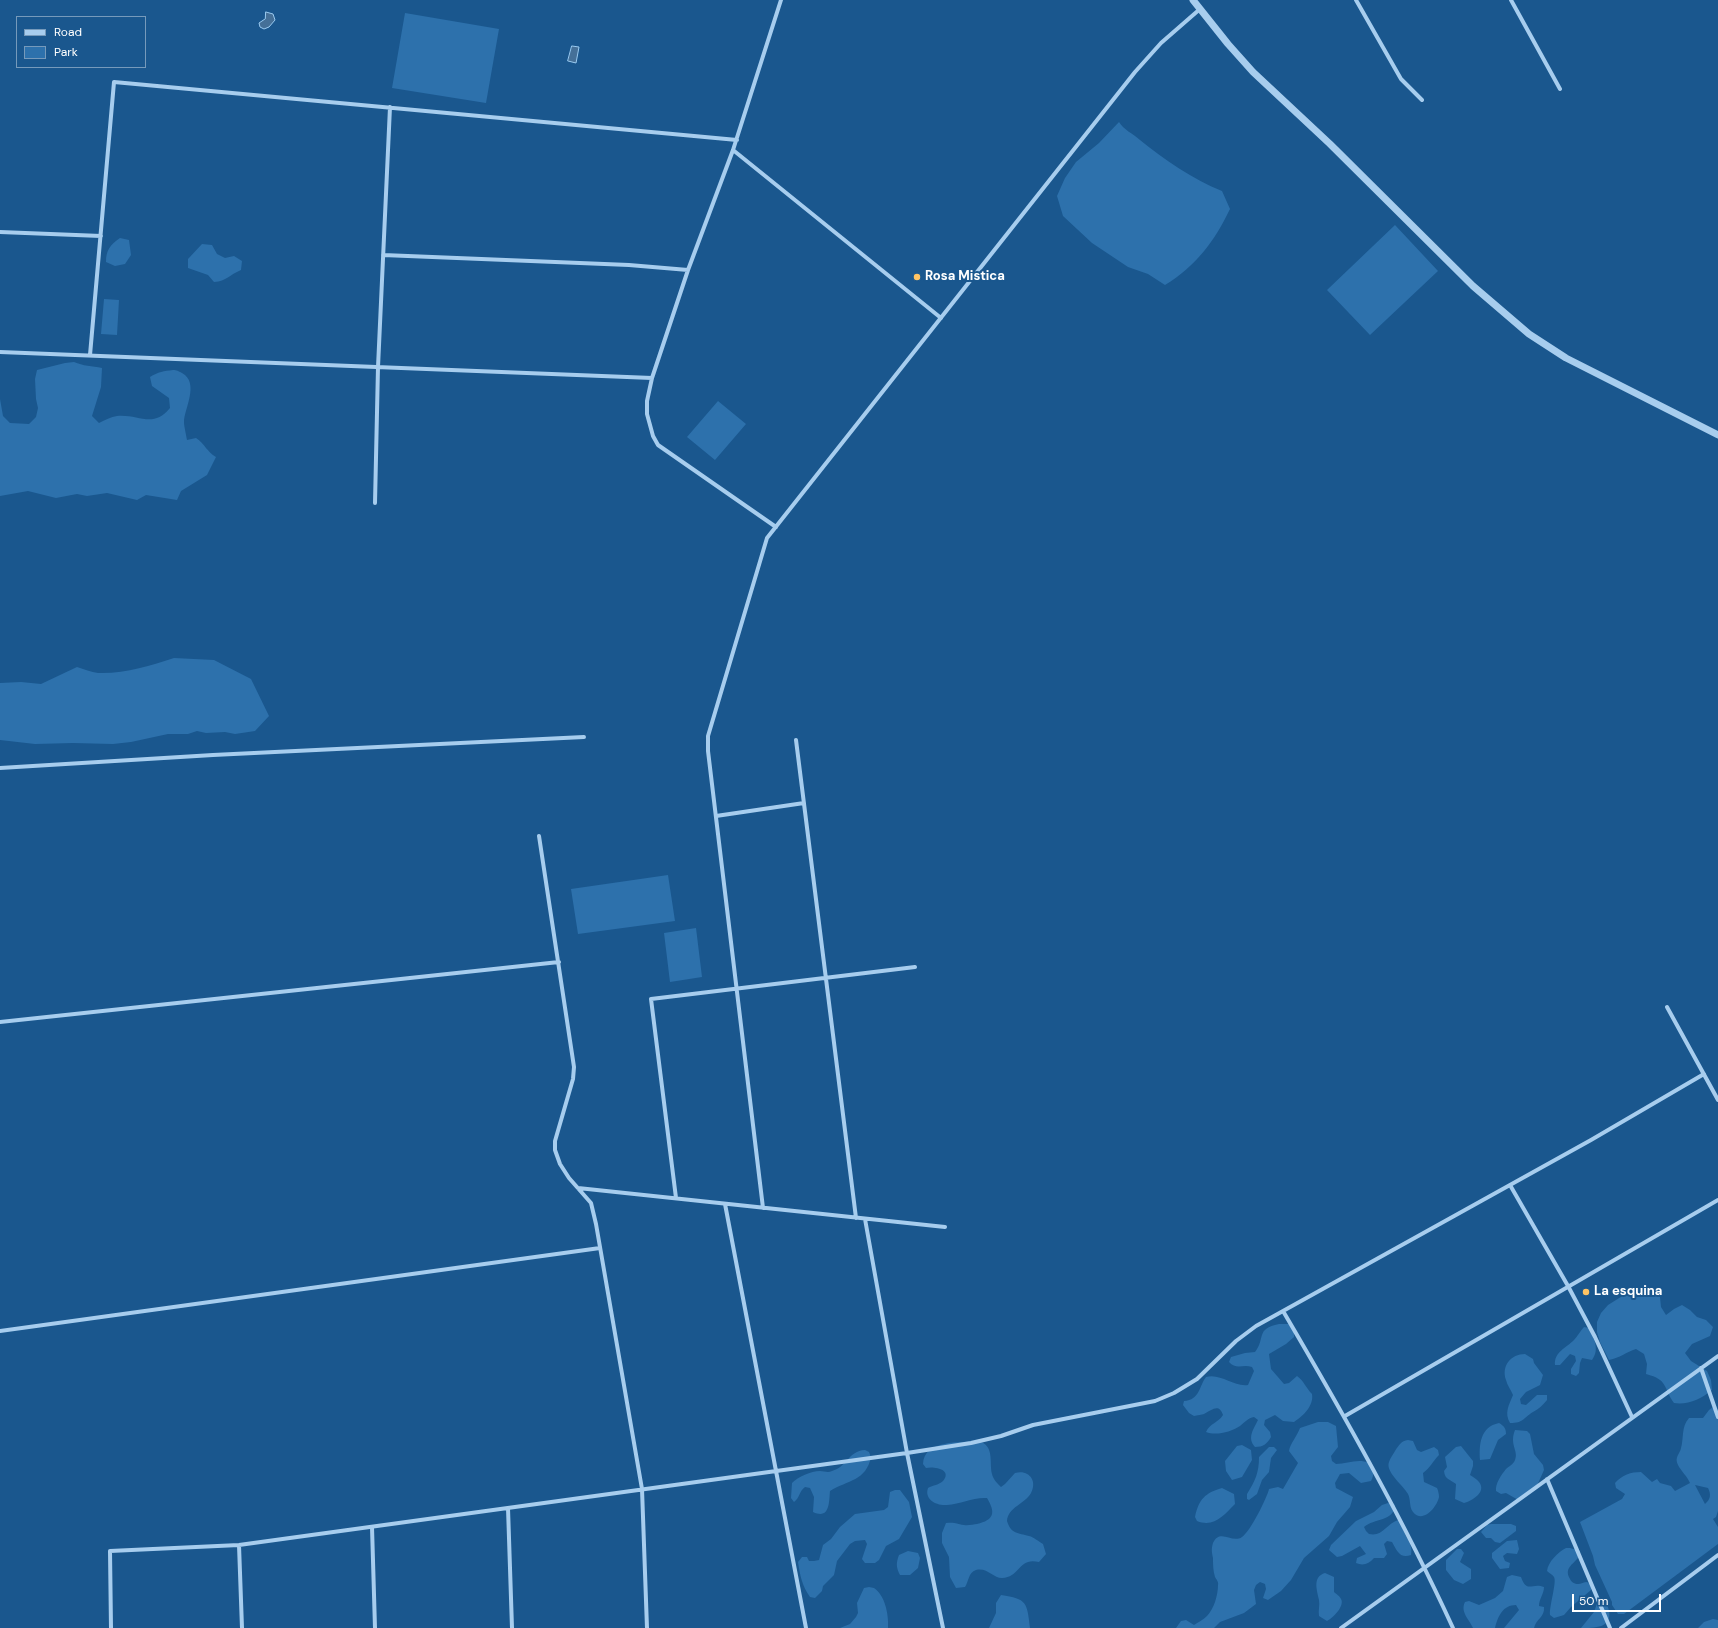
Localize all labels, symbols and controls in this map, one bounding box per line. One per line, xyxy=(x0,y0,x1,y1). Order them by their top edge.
legend xyxy=(16,16,146,68)
text: Road xyxy=(54,24,82,40)
text: Park xyxy=(54,44,78,60)
place label: Rosa Mistica xyxy=(925,269,1005,285)
marker: Rosa Mistica xyxy=(912,272,922,282)
place label: La esquina xyxy=(1594,1284,1662,1300)
marker: La esquina xyxy=(1581,1287,1591,1297)
scale bar xyxy=(1574,1586,1663,1612)
text: 50 m xyxy=(1579,1593,1608,1609)

